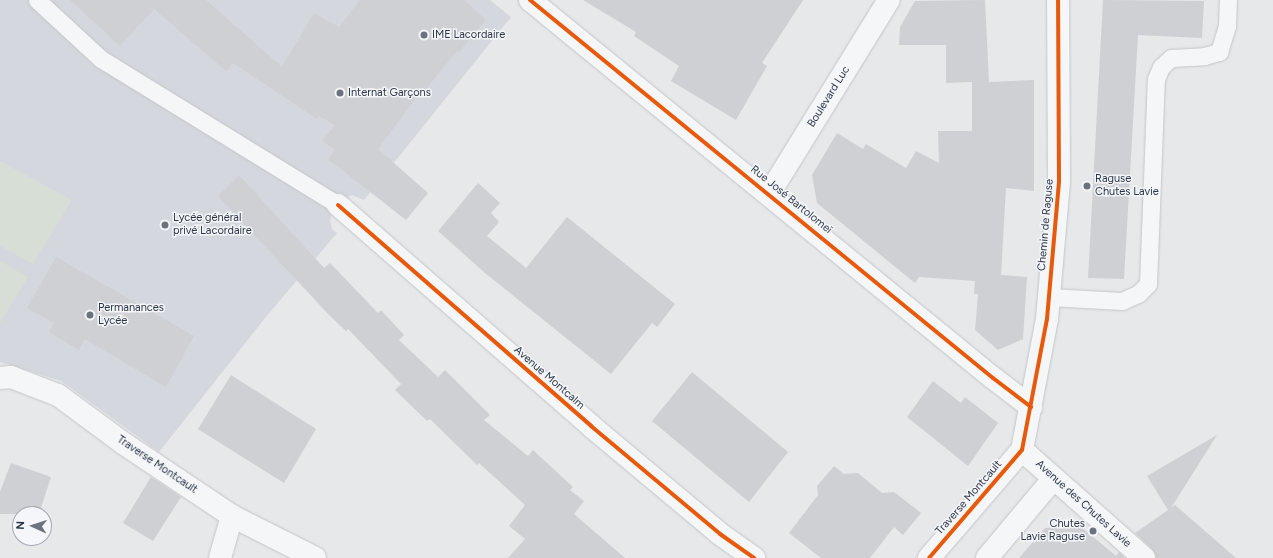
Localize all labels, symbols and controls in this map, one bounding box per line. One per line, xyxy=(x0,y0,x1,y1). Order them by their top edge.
place label: IME Lacordaire xyxy=(432,28,505,42)
marker: IME Lacordaire xyxy=(419,30,429,40)
street label: Boulevard Luc xyxy=(805,64,853,130)
place label: Internat Garçons xyxy=(348,86,431,100)
marker: Internat Garçons xyxy=(335,88,345,98)
street label: Rue José Bartolomeï xyxy=(748,163,834,237)
place label: Raguse Chutes Lavie xyxy=(1095,173,1159,199)
street label: Chemin de Raguse xyxy=(1035,178,1057,272)
marker: Raguse Chutes Lavie xyxy=(1082,181,1092,191)
place label: Lycée général privé Lacordaire xyxy=(173,212,252,238)
marker: Lycée général privé Lacordaire xyxy=(160,220,170,230)
place label: Permanances Lycée xyxy=(98,302,164,328)
marker: Permanances Lycée xyxy=(85,310,95,320)
street label: Avenue Montcalm xyxy=(511,344,587,412)
street label: Traverse Montcault xyxy=(114,433,200,497)
street label: Traverse Montcault xyxy=(933,458,1005,538)
street label: Avenue des Chutes Lavie xyxy=(1033,458,1133,550)
north arrow xyxy=(12,506,52,546)
place label: Chutes Lavie Raguse xyxy=(1021,518,1085,544)
text: N xyxy=(14,521,27,530)
marker: Chutes Lavie Raguse xyxy=(1088,526,1098,536)

